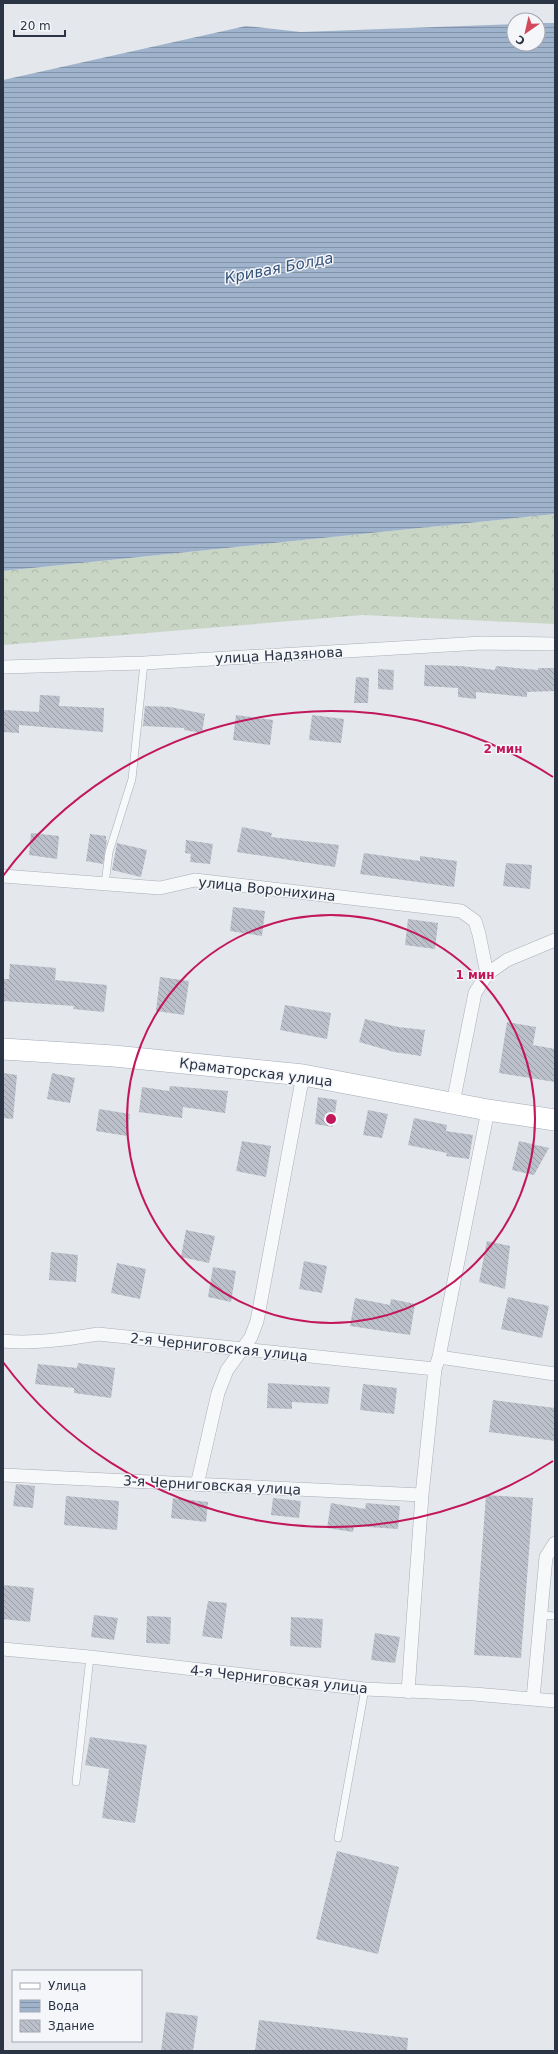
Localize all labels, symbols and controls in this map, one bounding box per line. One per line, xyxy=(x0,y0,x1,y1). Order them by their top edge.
scale bar xyxy=(14,12,65,38)
north arrow xyxy=(506,12,546,52)
text: 20 m xyxy=(20,19,51,33)
text: С xyxy=(514,32,528,48)
water label: Кривая Болда xyxy=(223,249,335,287)
street label: улица Надзянова xyxy=(215,644,343,666)
text: 2 мин xyxy=(483,742,523,756)
street label: улица Воронихина xyxy=(198,874,336,904)
text: 1 мин xyxy=(455,968,495,982)
street label: Краматорская улица xyxy=(178,1055,334,1089)
centre of rings xyxy=(324,1112,338,1126)
street label: 2-я Черниговская улица xyxy=(129,1330,309,1364)
street label: 3-я Черниговская улица xyxy=(123,1472,301,1498)
street label: 4-я Черниговская улица xyxy=(189,1662,369,1696)
legend xyxy=(12,1970,142,2042)
text: Улица xyxy=(48,1979,86,1993)
text: Вода xyxy=(48,1999,79,2013)
text: Здание xyxy=(48,2019,94,2033)

